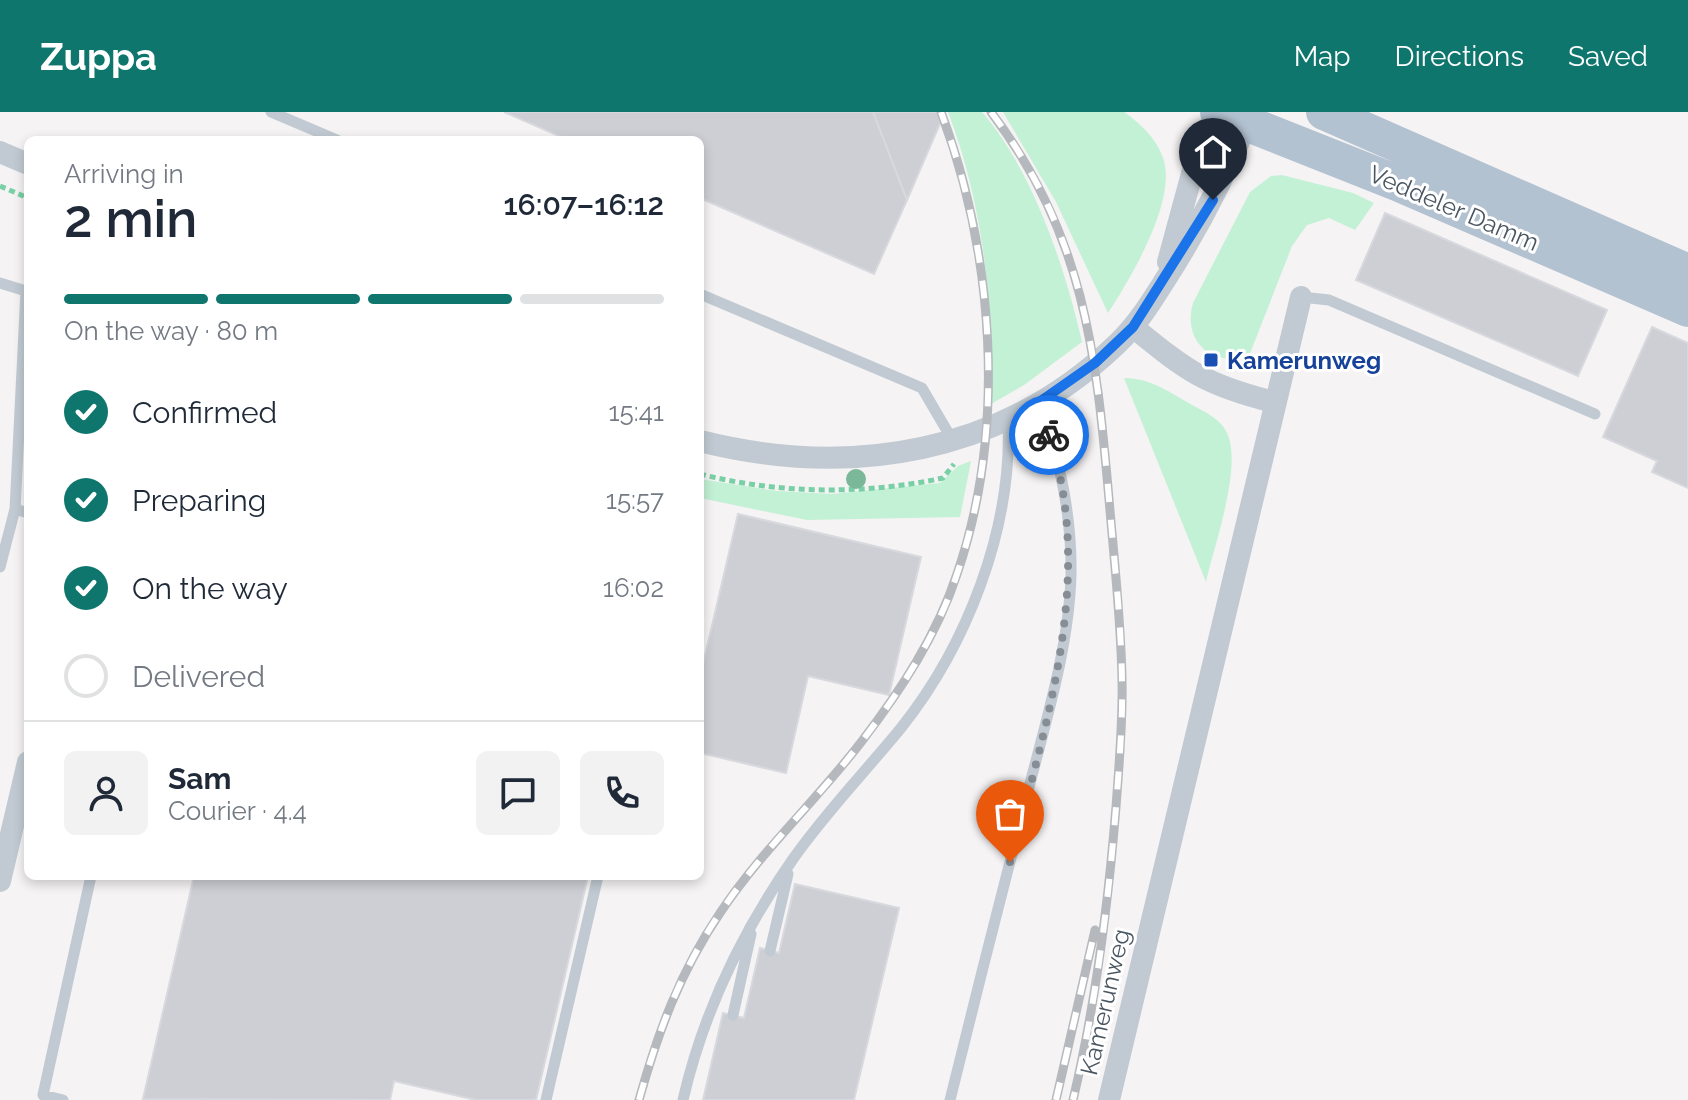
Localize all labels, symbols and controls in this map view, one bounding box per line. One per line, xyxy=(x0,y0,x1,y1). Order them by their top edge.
text: Zuppa xyxy=(40,34,157,79)
text: Map xyxy=(1294,40,1351,73)
text: Directions xyxy=(1395,40,1524,73)
text: Saved xyxy=(1568,40,1648,73)
pin xyxy=(1179,118,1247,200)
icon: home xyxy=(1191,130,1235,174)
text: Arriving in xyxy=(64,159,184,189)
street label: Veddeler Damm xyxy=(1365,159,1543,257)
text: 16:07–16:12 xyxy=(503,187,664,222)
text: 2 min xyxy=(64,188,197,249)
text: On the way · 80 m xyxy=(64,316,278,346)
place label: Kamerunweg xyxy=(1227,346,1381,375)
marker: Kamerunweg xyxy=(1202,351,1220,369)
icon: check xyxy=(64,390,108,434)
text: Confirmed xyxy=(132,395,277,430)
courier xyxy=(1009,395,1089,475)
text: 15:41 xyxy=(608,397,664,427)
icon: bike xyxy=(1027,413,1071,457)
icon: check xyxy=(64,478,108,522)
text: Preparing xyxy=(132,483,266,518)
text: 15:57 xyxy=(606,485,664,515)
icon: check xyxy=(64,566,108,610)
text: On the way xyxy=(132,571,288,606)
text: 16:02 xyxy=(603,573,664,603)
text: Delivered xyxy=(132,659,265,694)
button: person xyxy=(64,751,148,835)
button: chat xyxy=(476,751,560,835)
button: phone xyxy=(580,751,664,835)
text: Sam xyxy=(168,761,231,796)
pin xyxy=(976,780,1044,862)
icon: bag xyxy=(988,792,1032,836)
text: Courier · 4.4 xyxy=(168,796,307,826)
street label: Kamerunweg xyxy=(1074,926,1136,1078)

